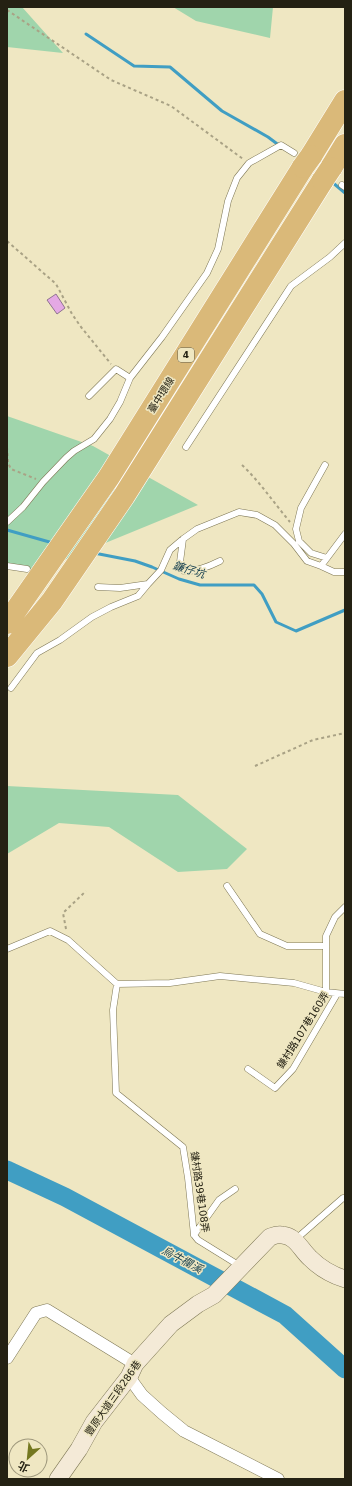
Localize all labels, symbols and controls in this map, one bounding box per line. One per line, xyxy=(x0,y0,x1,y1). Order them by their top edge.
road number: 4 xyxy=(178,348,194,362)
street label: 臺中環線 xyxy=(146,375,176,415)
water label: 鐮仔坑 xyxy=(171,559,209,582)
street label: 鎌村路107巷160弄 xyxy=(275,990,331,1070)
street label: 鎌村路39巷108弄 xyxy=(189,1151,211,1233)
water label: 烏牛欄溪 xyxy=(160,1244,206,1277)
street label: 豐原大道三段286巷 xyxy=(83,1358,143,1438)
north arrow xyxy=(8,1438,48,1478)
text: 北 xyxy=(16,1458,32,1475)

